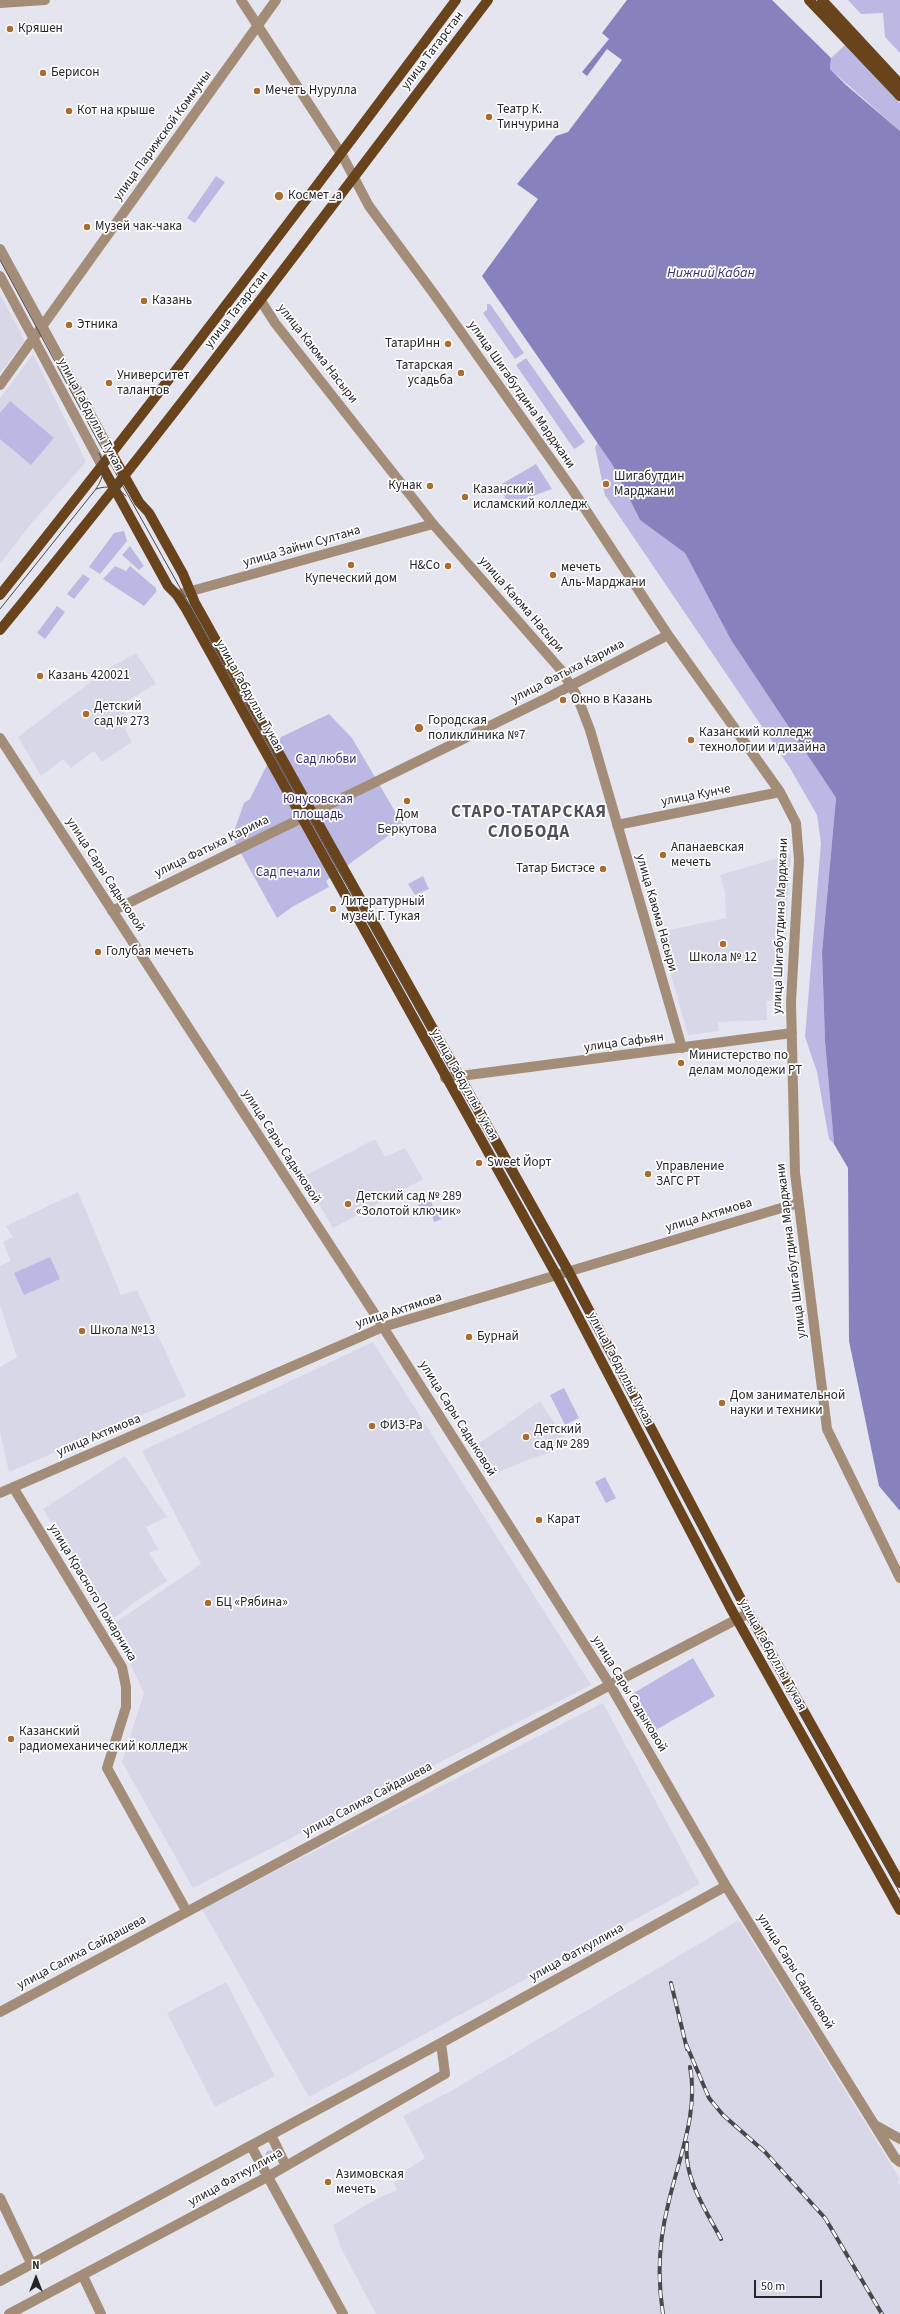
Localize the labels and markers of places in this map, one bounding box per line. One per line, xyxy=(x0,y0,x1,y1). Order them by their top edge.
place label: Кряшен xyxy=(18,21,63,37)
marker: Кряшен xyxy=(5,24,15,34)
place label: Берисон xyxy=(51,65,100,81)
marker: Берисон xyxy=(38,68,48,78)
place label: Мечеть Нурулла xyxy=(265,83,357,99)
marker: Мечеть Нурулла xyxy=(252,86,262,96)
place label: Театр К. Тинчурина xyxy=(497,102,559,133)
place label: Кот на крыше xyxy=(77,103,155,119)
marker: Кот на крыше xyxy=(64,106,74,116)
marker: Театр К. Тинчурина xyxy=(484,112,494,122)
place label: Космет_а xyxy=(288,188,342,204)
marker: Космет_а xyxy=(273,190,285,202)
place label: Музей чак-чака xyxy=(95,219,182,235)
marker: Музей чак-чака xyxy=(82,222,92,232)
place label: Казань xyxy=(152,293,192,309)
marker: Казань xyxy=(139,296,149,306)
place label: Этника xyxy=(77,317,118,333)
marker: Этника xyxy=(64,320,74,330)
place label: ТатарИнн xyxy=(385,336,440,352)
marker: ТатарИнн xyxy=(443,339,453,349)
place label: Татарская усадьба xyxy=(396,358,453,389)
place label: Университет талантов xyxy=(117,368,190,399)
marker: Татарская усадьба xyxy=(456,368,466,378)
marker: Университет талантов xyxy=(104,378,114,388)
place label: Шигабутдин Марджани xyxy=(614,469,684,500)
place label: Кунак xyxy=(388,478,422,494)
marker: Шигабутдин Марджани xyxy=(601,479,611,489)
marker: Кунак xyxy=(425,481,435,491)
place label: Казанский исламский колледж xyxy=(473,482,587,513)
marker: Казанский исламский колледж xyxy=(460,492,470,502)
place label: H&Co xyxy=(409,558,440,574)
marker: Купеческий дом xyxy=(346,560,356,570)
place label: мечеть Аль-Марджани xyxy=(561,560,646,591)
marker: H&Co xyxy=(443,561,453,571)
marker: мечеть Аль-Марджани xyxy=(548,570,558,580)
place label: Купеческий дом xyxy=(305,571,397,587)
place label: Казань 420021 xyxy=(48,668,130,684)
marker: Казань 420021 xyxy=(35,671,45,681)
place label: Окно в Казань xyxy=(571,692,652,708)
marker: Окно в Казань xyxy=(558,695,568,705)
place label: Детский сад № 273 xyxy=(94,699,149,730)
marker: Детский сад № 273 xyxy=(81,709,91,719)
place label: Городская поликлиника №7 xyxy=(428,713,525,744)
marker: Городская поликлиника №7 xyxy=(413,722,425,734)
place label: Казанский колледж технологии и дизайна xyxy=(699,725,826,756)
marker: Казанский колледж технологии и дизайна xyxy=(686,735,696,745)
marker: Дом Беркутова xyxy=(402,796,412,806)
place label: Дом Беркутова xyxy=(377,807,437,838)
place label: Апанаевская мечеть xyxy=(671,840,744,871)
marker: Апанаевская мечеть xyxy=(658,850,668,860)
place label: Татар Бистэсе xyxy=(516,861,595,877)
marker: Татар Бистэсе xyxy=(598,864,608,874)
place label: Литературный музей Г. Тукая xyxy=(341,894,425,925)
marker: Литературный музей Г. Тукая xyxy=(328,904,338,914)
marker: Школа № 12 xyxy=(718,939,728,949)
place label: Голубая мечеть xyxy=(106,944,194,960)
marker: Голубая мечеть xyxy=(93,947,103,957)
place label: Школа № 12 xyxy=(689,950,757,966)
place label: Министерство по делам молодежи РТ xyxy=(689,1048,802,1079)
marker: Министерство по делам молодежи РТ xyxy=(676,1058,686,1068)
place label: Sweet Йорт xyxy=(487,1155,552,1171)
marker: Sweet Йорт xyxy=(474,1158,484,1168)
place label: Управление ЗАГС РТ xyxy=(656,1159,724,1190)
marker: Управление ЗАГС РТ xyxy=(643,1169,653,1179)
place label: Детский сад № 289 «Золотой ключик» xyxy=(356,1189,462,1220)
marker: Детский сад № 289 «Золотой ключик» xyxy=(343,1199,353,1209)
place label: Школа №13 xyxy=(90,1323,155,1339)
marker: Школа №13 xyxy=(77,1326,87,1336)
place label: Бурнай xyxy=(477,1329,519,1345)
marker: Бурнай xyxy=(464,1332,474,1342)
place label: Дом занимательной науки и техники xyxy=(730,1388,845,1419)
marker: Дом занимательной науки и техники xyxy=(717,1398,727,1408)
place label: ФИЗ-Ра xyxy=(380,1418,423,1434)
marker: ФИЗ-Ра xyxy=(367,1421,377,1431)
place label: Детский сад № 289 xyxy=(534,1422,589,1453)
marker: Детский сад № 289 xyxy=(521,1432,531,1442)
place label: Карат xyxy=(547,1512,580,1528)
marker: Карат xyxy=(534,1515,544,1525)
place label: БЦ «Рябина» xyxy=(216,1595,288,1611)
marker: БЦ «Рябина» xyxy=(203,1598,213,1608)
place label: Казанский радиомеханический колледж xyxy=(19,1724,188,1755)
marker: Казанский радиомеханический колледж xyxy=(6,1734,16,1744)
place label: Азимовская мечеть xyxy=(336,2167,404,2198)
marker: Азимовская мечеть xyxy=(323,2177,333,2187)

